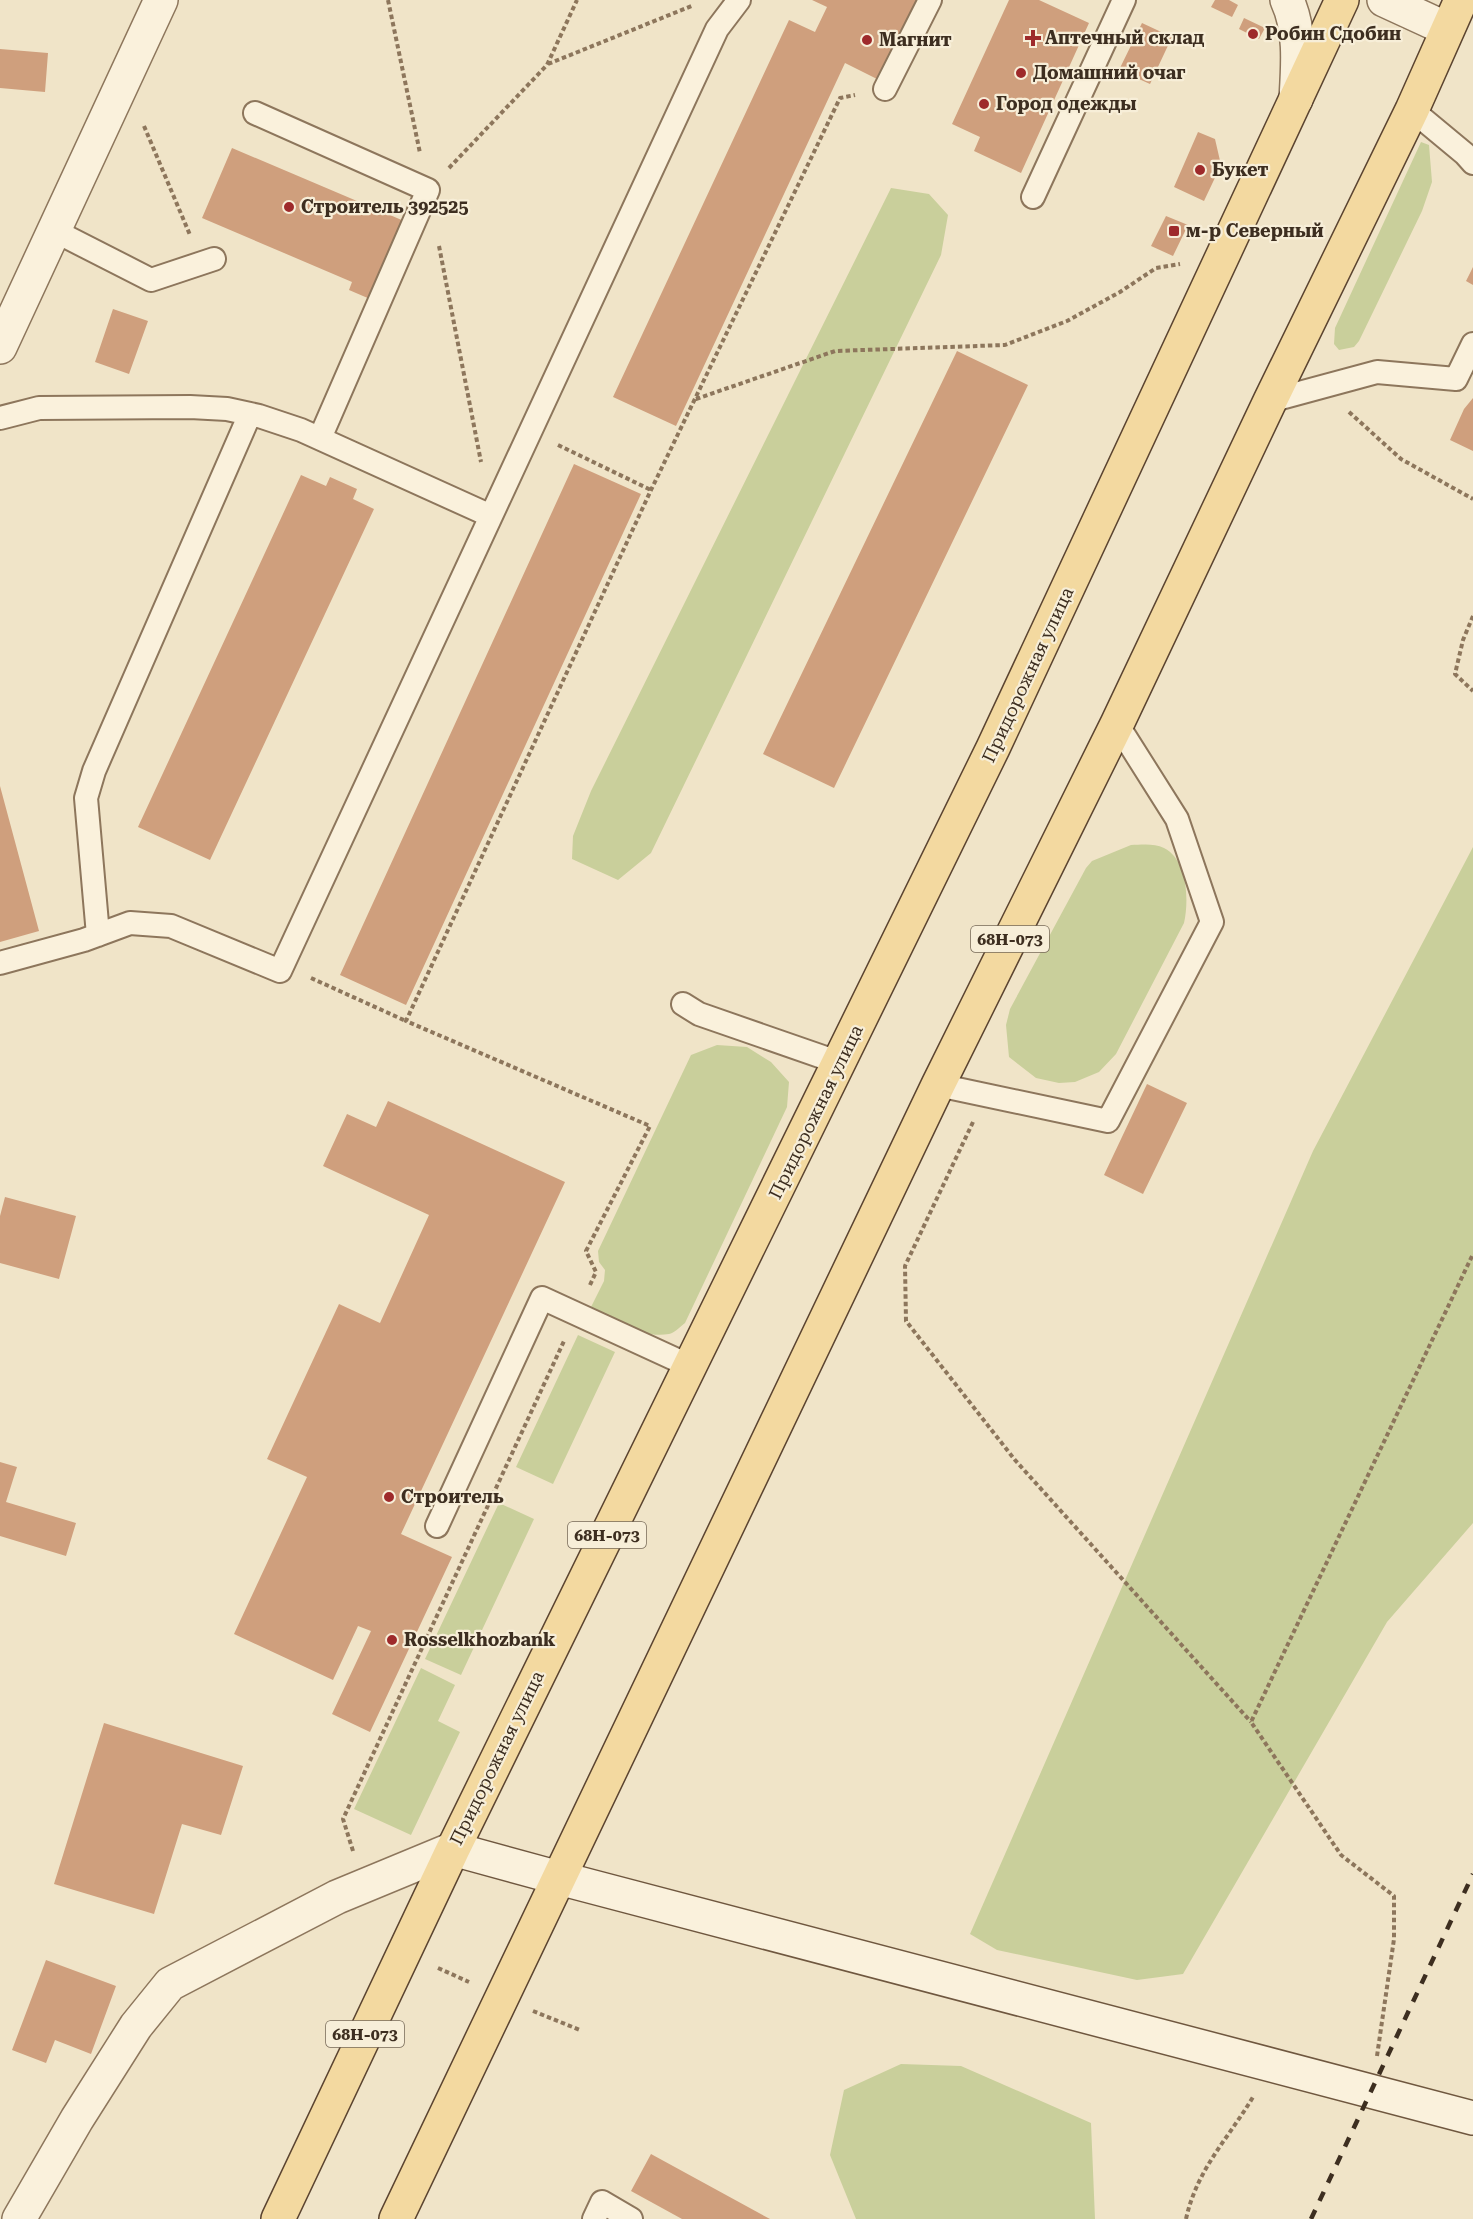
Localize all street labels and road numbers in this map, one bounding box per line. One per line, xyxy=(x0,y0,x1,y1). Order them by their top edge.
street label: Придорожная улица xyxy=(978,584,1078,766)
road number: 68Н-073 xyxy=(971,926,1049,952)
street label: Придорожная улица xyxy=(764,1021,867,1202)
road number: 68Н-073 xyxy=(568,1522,646,1548)
street label: Придорожная улица xyxy=(445,1667,548,1848)
road number: 68Н-073 xyxy=(326,2021,404,2047)

